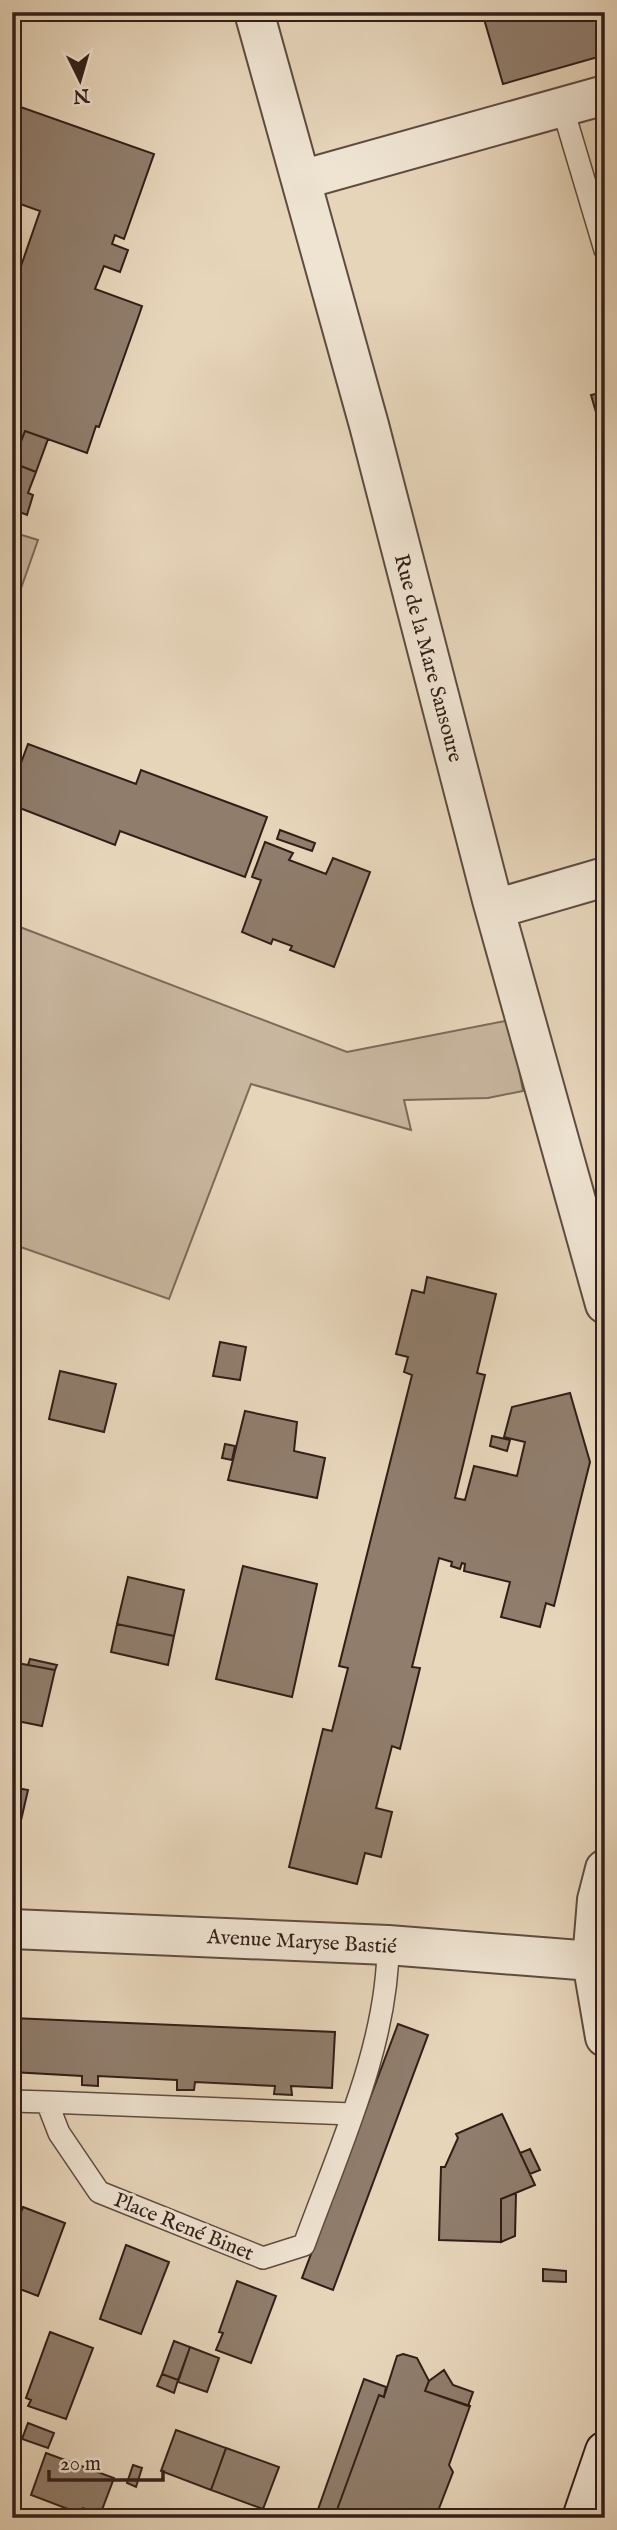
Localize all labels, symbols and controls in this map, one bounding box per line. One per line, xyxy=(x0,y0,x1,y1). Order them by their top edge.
north arrow xyxy=(46,46,116,116)
text: N xyxy=(72,82,92,108)
street label: Rue de la Mare Sansoure xyxy=(387,551,468,766)
street label: Avenue Maryse Bastié xyxy=(205,1924,398,1961)
street label: Place René Binet xyxy=(109,2187,257,2268)
scale bar xyxy=(49,2439,163,2483)
text: 20 m xyxy=(60,2451,101,2478)

